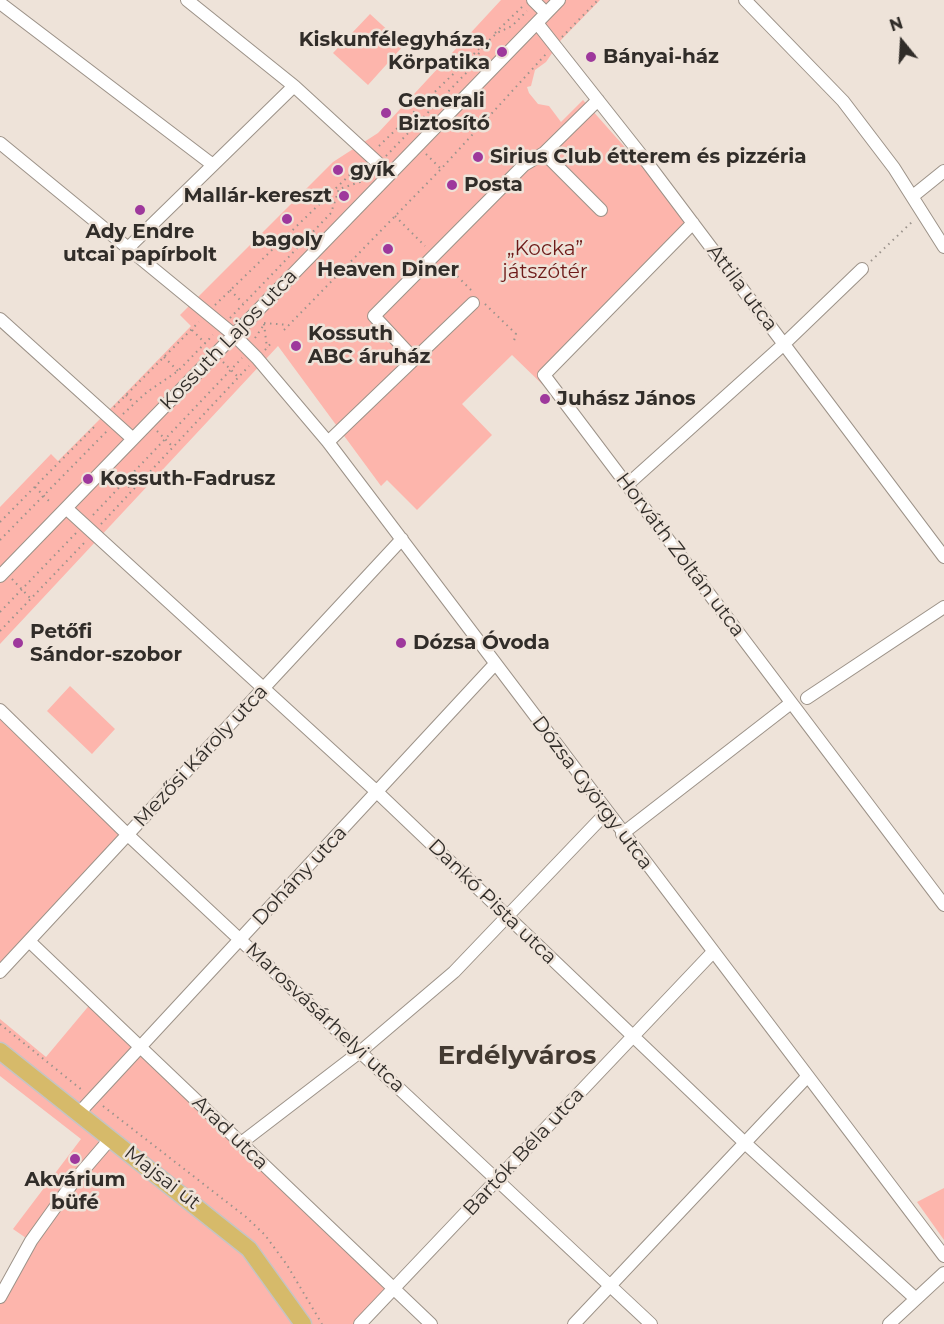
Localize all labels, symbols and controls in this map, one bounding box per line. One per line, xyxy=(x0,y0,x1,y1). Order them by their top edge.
north arrow xyxy=(872,12,932,72)
text: N xyxy=(887,13,905,35)
place label: Kiskunfélegyháza, Körpatika xyxy=(299,28,490,75)
marker: Kiskunfélegyháza, Körpatika xyxy=(495,45,509,59)
place label: Bányai-ház xyxy=(603,45,719,69)
marker: Bányai-ház xyxy=(584,50,598,64)
place label: Generali Biztosító xyxy=(398,89,490,136)
marker: Generali Biztosító xyxy=(379,106,393,120)
place label: Sirius Club étterem és pizzéria xyxy=(490,145,807,169)
marker: Sirius Club étterem és pizzéria xyxy=(471,150,485,164)
place label: gyík xyxy=(350,158,395,182)
marker: gyík xyxy=(331,163,345,177)
place label: Posta xyxy=(464,173,523,197)
marker: Posta xyxy=(445,178,459,192)
place label: Mallár-kereszt xyxy=(183,184,332,208)
marker: Mallár-kereszt xyxy=(337,189,351,203)
marker: Ady Endre utcai papírbolt xyxy=(133,203,147,217)
marker: bagoly xyxy=(280,212,294,226)
place label: Ady Endre utcai papírbolt xyxy=(63,220,217,267)
place label: bagoly xyxy=(251,228,323,252)
park label: „Kocka” játszótér xyxy=(502,237,588,284)
street label: Attila utca xyxy=(702,240,782,336)
marker: Heaven Diner xyxy=(381,242,395,256)
place label: Heaven Diner xyxy=(317,258,459,282)
street label: Kossuth Lajos utca xyxy=(155,264,303,416)
place label: Kossuth ABC áruház xyxy=(308,322,430,369)
marker: Kossuth ABC áruház xyxy=(289,339,303,353)
place label: Juhász János xyxy=(557,387,696,411)
marker: Juhász János xyxy=(538,392,552,406)
place label: Kossuth-Fadrusz xyxy=(100,467,275,491)
street label: Horváth Zoltán utca xyxy=(610,468,750,642)
marker: Kossuth-Fadrusz xyxy=(81,472,95,486)
place label: Petőfi Sándor-szobor xyxy=(30,620,182,667)
place label: Dózsa Óvoda xyxy=(413,631,550,655)
marker: Petőfi Sándor-szobor xyxy=(11,636,25,650)
marker: Dózsa Óvoda xyxy=(394,636,408,650)
street label: Mezősi Károly utca xyxy=(129,680,273,832)
street label: Dózsa György utca xyxy=(526,711,658,875)
street label: Dohány utca xyxy=(248,821,352,931)
street label: Dankó Pista utca xyxy=(423,834,561,970)
street label: Marosvásárhelyi utca xyxy=(240,938,410,1098)
district label: Erdélyváros xyxy=(438,1040,596,1072)
street label: Bartók Béla utca xyxy=(458,1083,590,1221)
street label: Arad utca xyxy=(187,1091,273,1175)
street label: Majsai út xyxy=(119,1141,205,1215)
marker: Akvárium büfé xyxy=(68,1152,82,1166)
place label: Akvárium büfé xyxy=(25,1168,125,1215)

